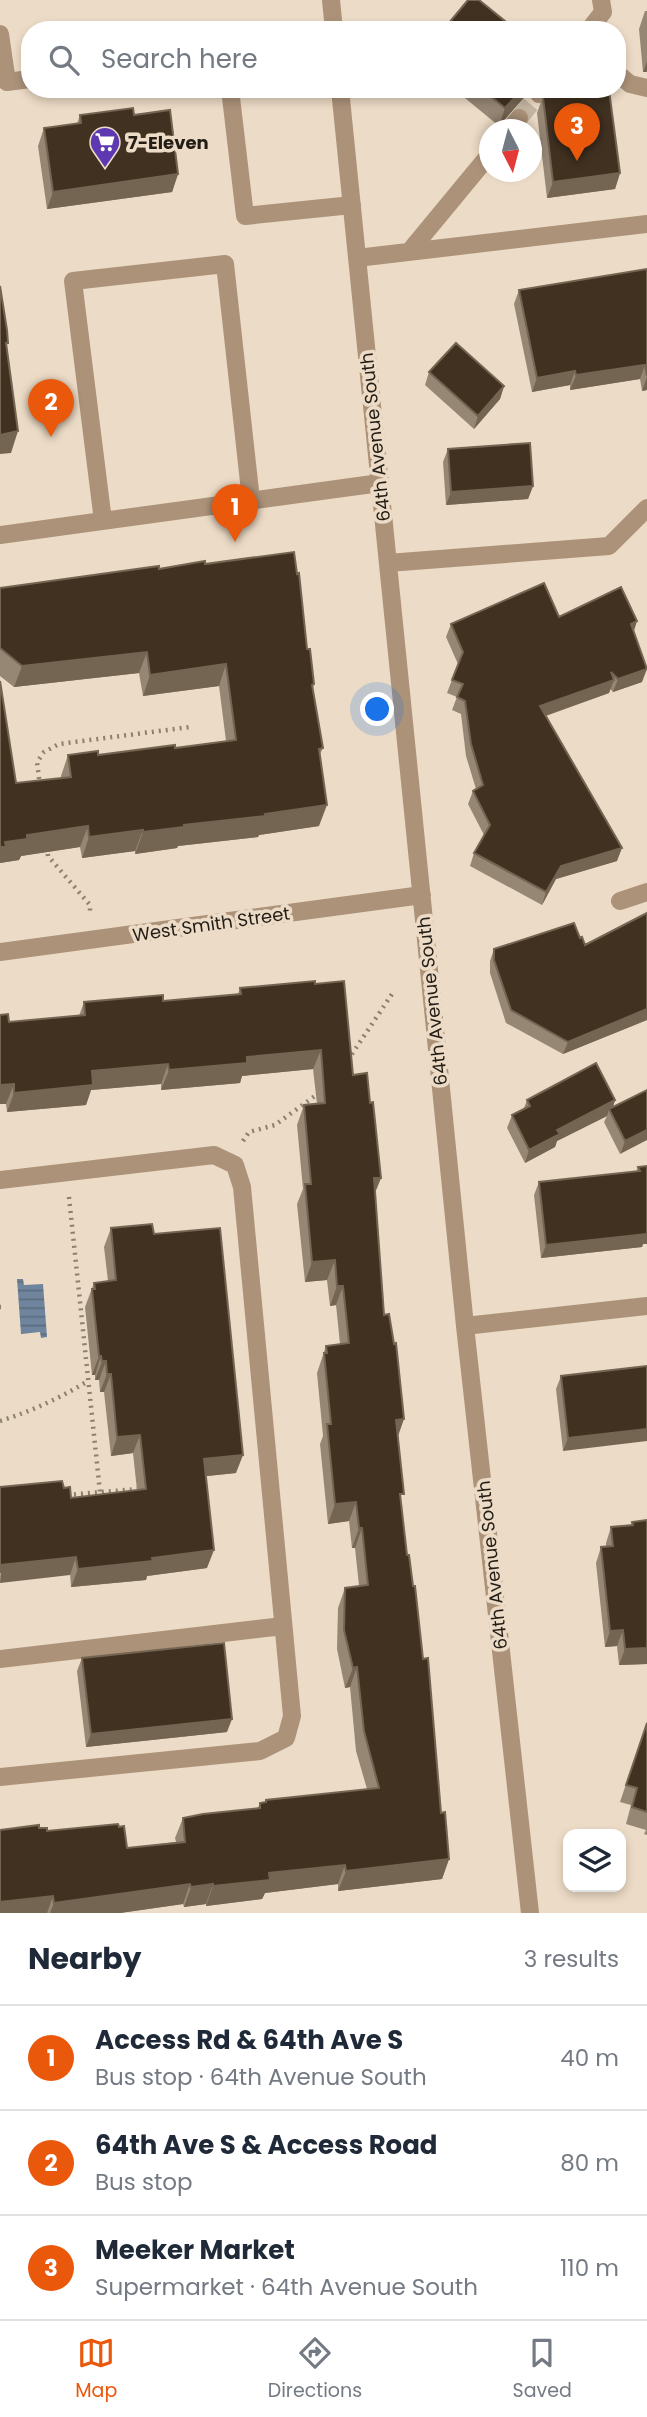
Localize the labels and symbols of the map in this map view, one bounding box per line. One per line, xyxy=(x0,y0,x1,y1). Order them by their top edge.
pin: 3 xyxy=(554,103,600,161)
north arrow xyxy=(479,119,542,182)
supermarket icon: 7-Eleven xyxy=(88,125,122,169)
place label: 7-Eleven xyxy=(128,130,209,155)
street label: 64th Avenue South xyxy=(354,351,396,523)
pin: 2 xyxy=(28,379,74,437)
pin: 1 xyxy=(212,484,258,542)
your location xyxy=(360,692,394,726)
street label: West Smith Street xyxy=(131,901,291,947)
street label: 64th Avenue South xyxy=(411,915,453,1087)
street label: 64th Avenue South xyxy=(471,1479,513,1651)

